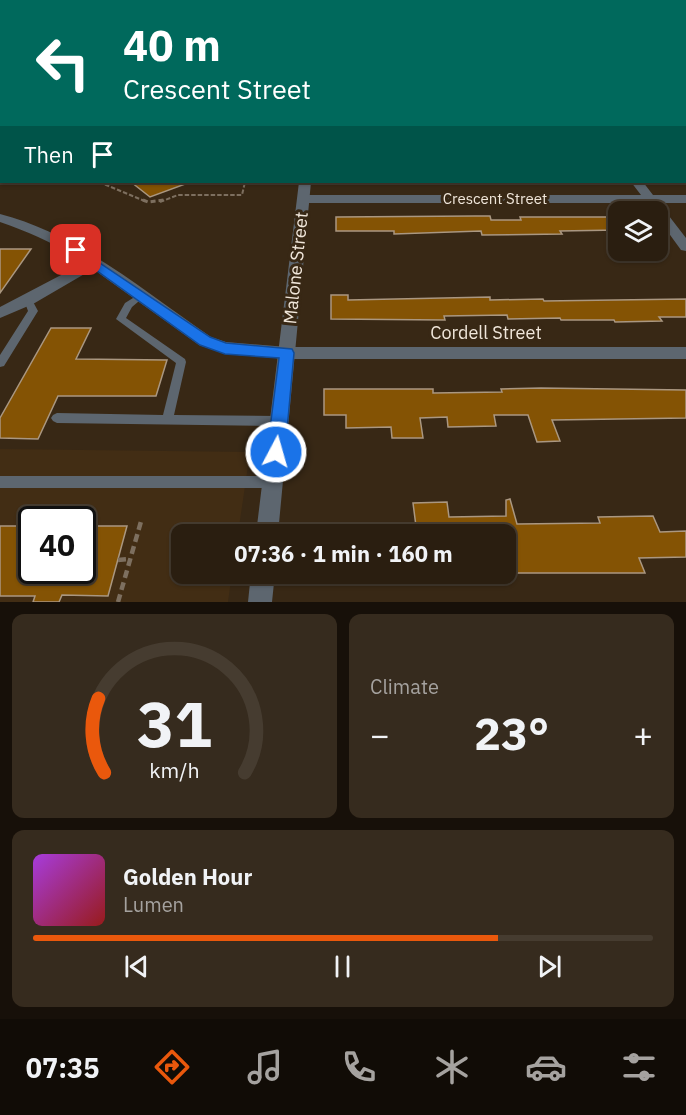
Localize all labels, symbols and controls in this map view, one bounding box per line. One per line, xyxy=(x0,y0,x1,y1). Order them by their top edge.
text: 40 m xyxy=(123,18,221,73)
icon: left xyxy=(24,24,102,102)
text: Crescent Street xyxy=(123,71,311,106)
icon: arrive xyxy=(86,138,119,171)
text: Then xyxy=(24,140,74,169)
street label: Crescent Street xyxy=(443,189,547,208)
map controls xyxy=(608,201,668,261)
button: layers xyxy=(608,201,668,261)
street label: Malone Street xyxy=(278,211,313,325)
pin xyxy=(50,224,101,275)
icon: arrive xyxy=(59,233,92,266)
street label: Cordell Street xyxy=(430,321,542,344)
position arrow xyxy=(244,420,308,484)
speed limit sign: 40 xyxy=(18,506,96,584)
text: 07:36 · 1 min · 160 m xyxy=(234,539,453,568)
text: Climate xyxy=(370,673,439,700)
text: 31 xyxy=(137,683,212,764)
text: 23° xyxy=(474,704,549,762)
text: − xyxy=(370,713,390,756)
text: + xyxy=(633,713,653,756)
text: km/h xyxy=(149,756,200,784)
text: Golden Hour xyxy=(123,862,252,891)
text: Lumen xyxy=(123,891,184,918)
icon: previous xyxy=(120,950,153,983)
icon: pause xyxy=(326,950,359,983)
icon: next xyxy=(533,950,566,983)
icon: directions xyxy=(151,1046,193,1088)
icon: music xyxy=(244,1046,286,1088)
icon: phone xyxy=(338,1046,380,1088)
icon: climate xyxy=(431,1046,473,1088)
icon: car xyxy=(525,1046,567,1088)
icon: filters xyxy=(618,1046,660,1088)
text: 07:35 xyxy=(26,1050,99,1085)

